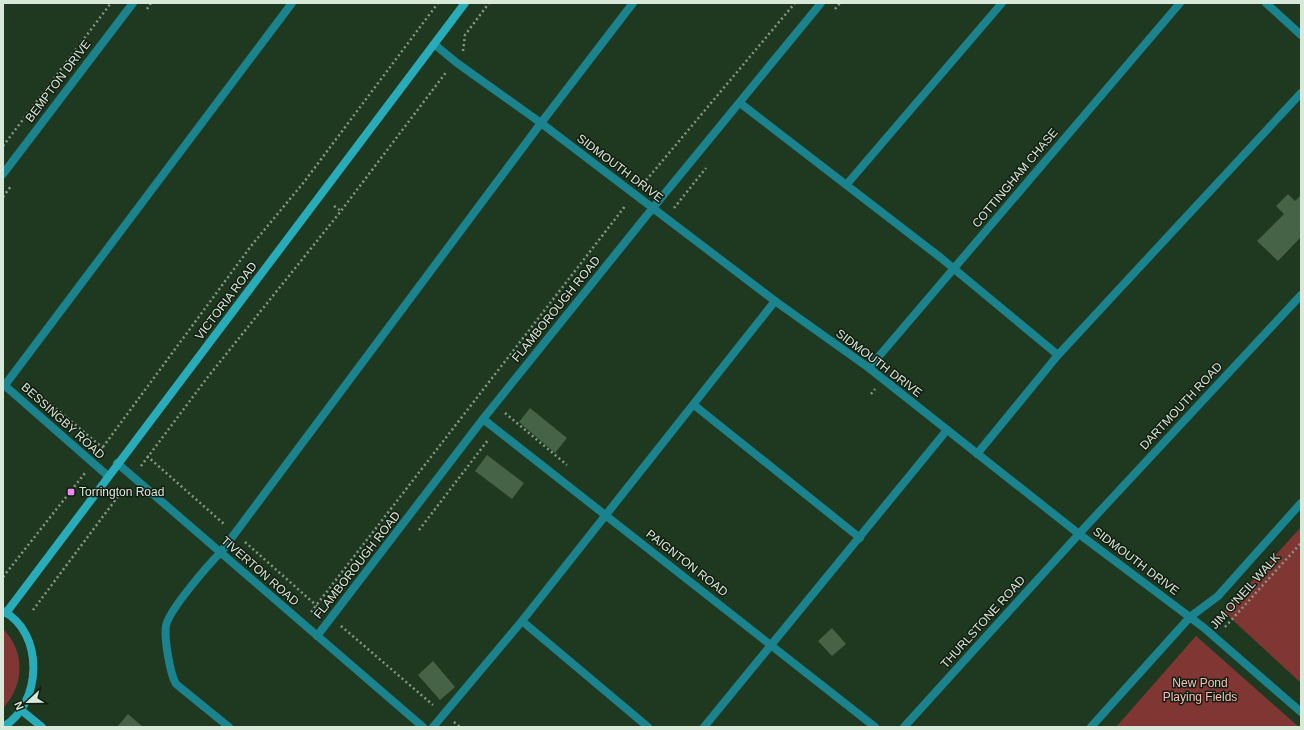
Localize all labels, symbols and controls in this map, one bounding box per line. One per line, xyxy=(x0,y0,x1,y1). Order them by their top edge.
street label: BEMPTON DRIVE xyxy=(23,37,93,125)
street label: COTTINGHAM CHASE xyxy=(969,125,1061,231)
street label: SIDMOUTH DRIVE xyxy=(574,131,666,205)
street label: FLAMBOROUGH ROAD xyxy=(509,253,603,365)
street label: VICTORIA ROAD xyxy=(192,259,260,343)
street label: SIDMOUTH DRIVE xyxy=(833,326,925,400)
street label: DARTMOUTH ROAD xyxy=(1137,359,1225,453)
street label: BESSINGBY ROAD xyxy=(18,380,108,462)
place label: Torrington Road xyxy=(79,485,164,499)
marker: Torrington Road xyxy=(66,487,76,497)
street label: FLAMBOROUGH ROAD xyxy=(311,508,403,621)
street label: SIDMOUTH DRIVE xyxy=(1090,524,1182,598)
street label: PAIGNTON ROAD xyxy=(643,527,731,599)
street label: TIVERTON ROAD xyxy=(218,533,302,609)
street label: JIM O'NEIL WALK xyxy=(1207,550,1283,632)
street label: THURLSTONE ROAD xyxy=(938,573,1028,671)
park label: New Pond Playing Fields xyxy=(1163,676,1237,704)
north arrow xyxy=(8,682,48,722)
text: N xyxy=(12,700,26,712)

